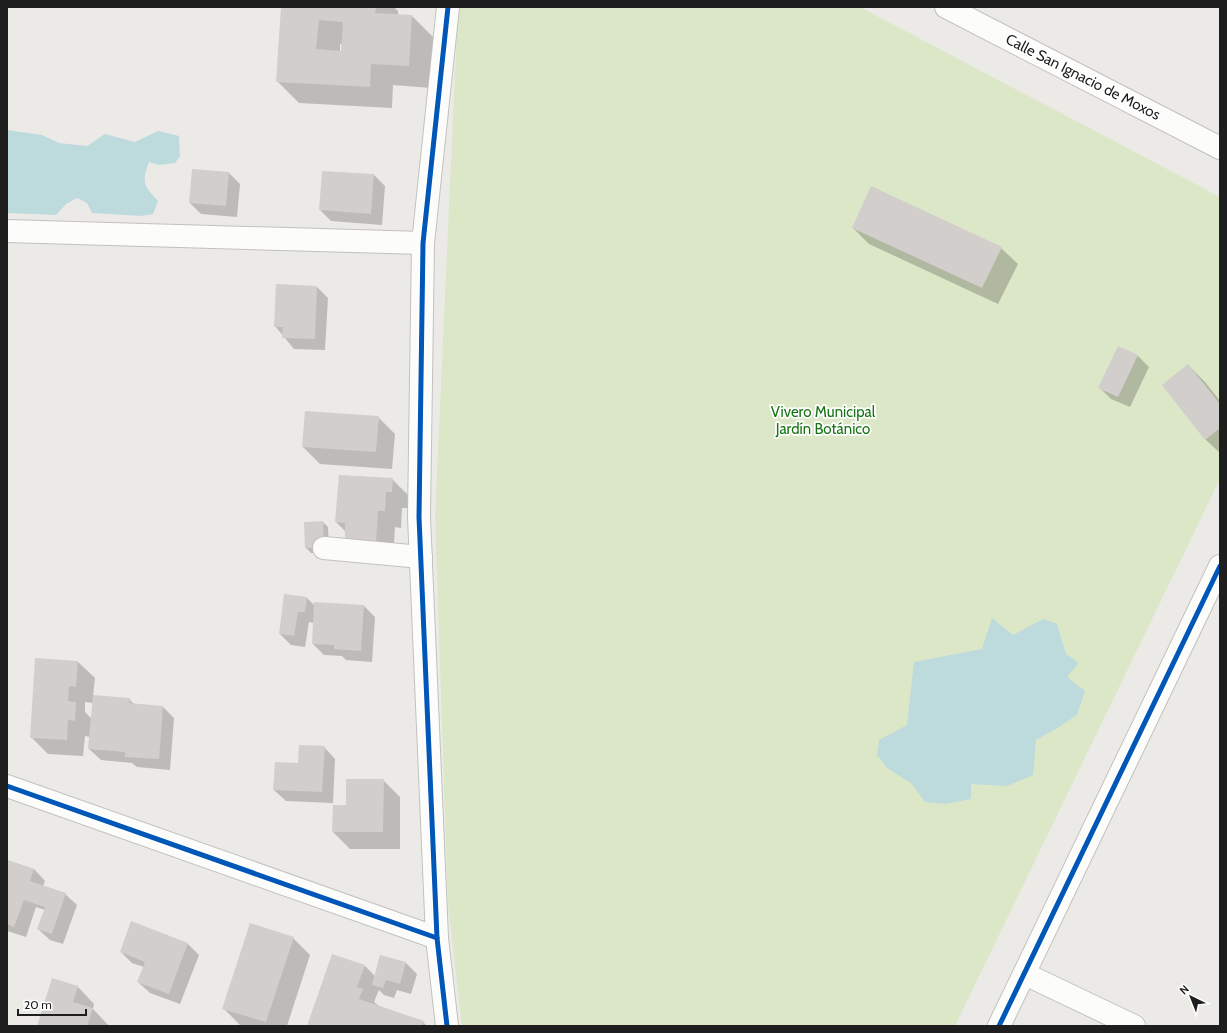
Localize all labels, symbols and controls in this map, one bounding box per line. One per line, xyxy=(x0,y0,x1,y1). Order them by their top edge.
street label: Calle San Ignacio de Moxos xyxy=(1003,30,1163,124)
park label: Vivero Municipal Jardín Botánico xyxy=(771,403,876,438)
north arrow xyxy=(1171,977,1211,1017)
text: N xyxy=(1177,982,1192,997)
scale bar xyxy=(18,991,86,1017)
text: 20 m xyxy=(24,997,52,1012)

